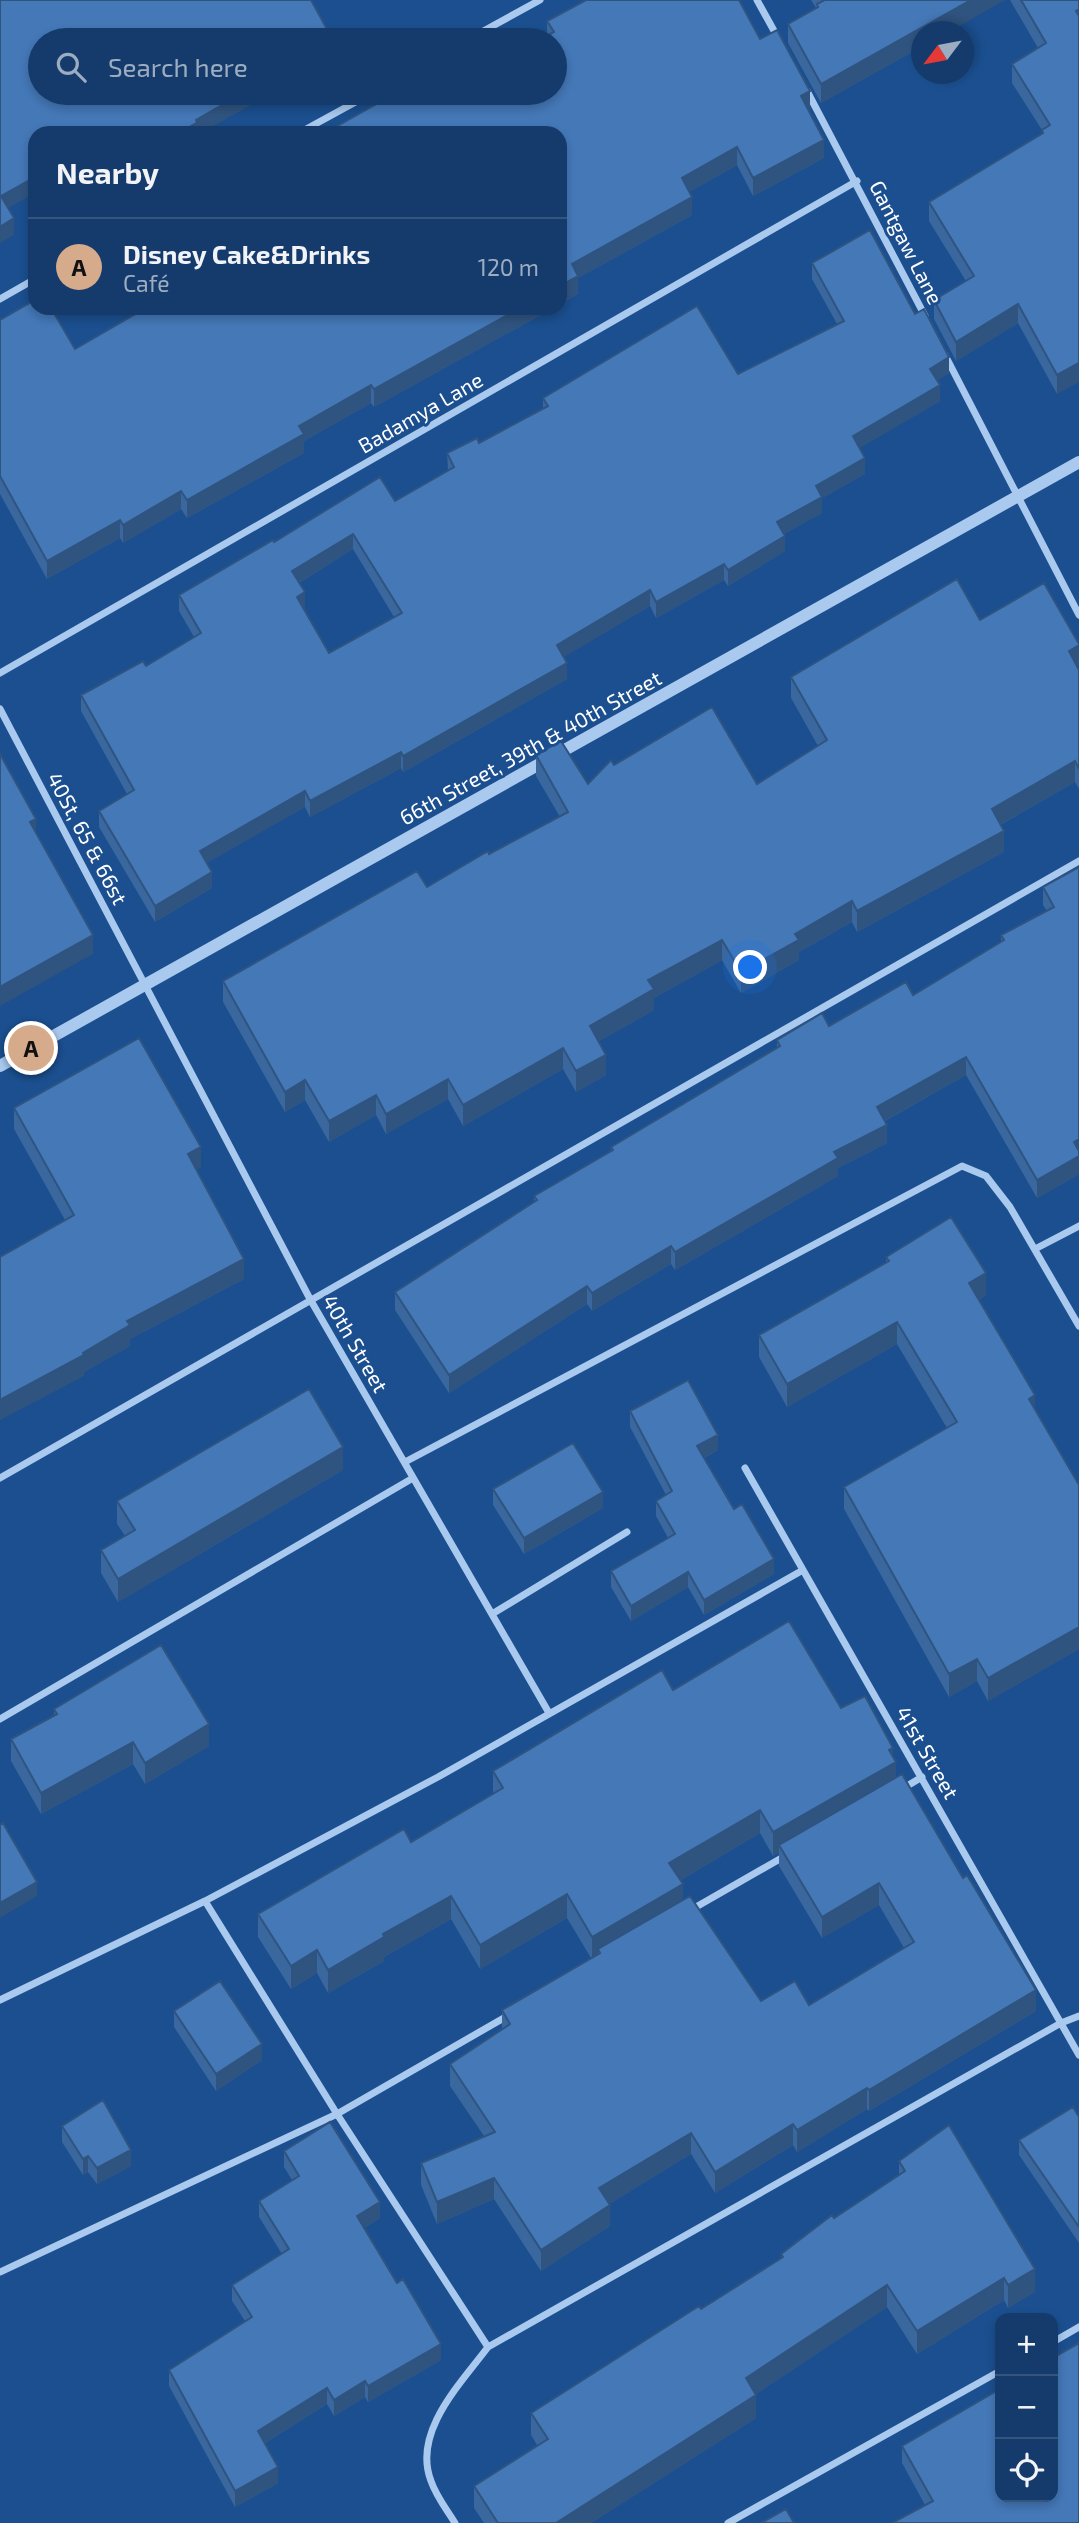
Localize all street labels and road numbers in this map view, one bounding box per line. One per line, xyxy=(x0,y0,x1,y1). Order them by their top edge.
street label: Gantgaw Lane xyxy=(865,176,949,308)
street label: Badamya Lane xyxy=(353,366,487,458)
street label: 66th Street, 39th & 40th Street xyxy=(395,665,665,829)
street label: 40St, 65 & 66st xyxy=(43,768,133,908)
street label: 40th Street xyxy=(318,1290,394,1396)
street label: 41st Street xyxy=(891,1701,965,1803)

